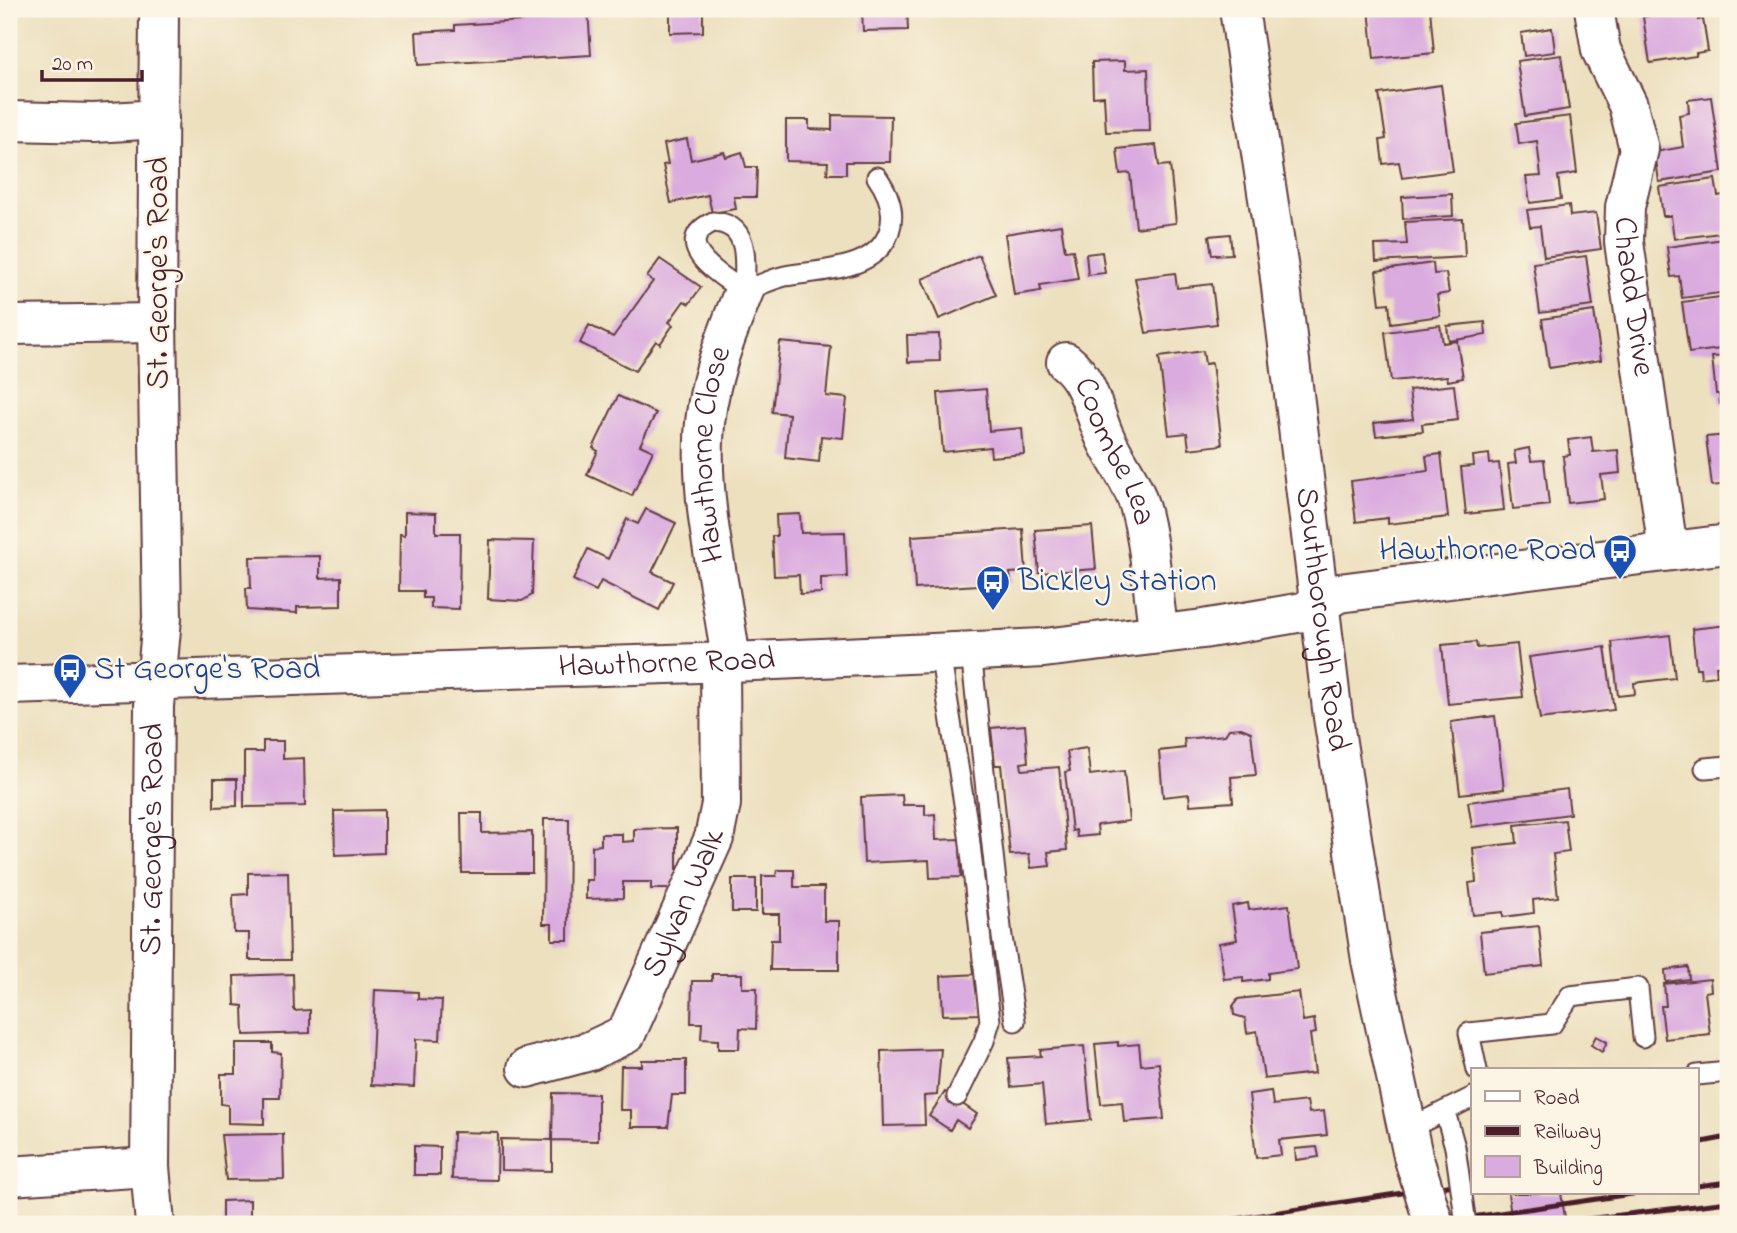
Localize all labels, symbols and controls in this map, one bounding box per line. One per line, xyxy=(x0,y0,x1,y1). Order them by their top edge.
scale bar xyxy=(42,38,142,82)
text: 20 m xyxy=(52,50,93,80)
street label: St. George's Road xyxy=(136,157,183,389)
street label: Chadd Drive xyxy=(1600,216,1667,380)
street label: Hawthorne Close xyxy=(680,339,745,566)
street label: Coombe Lea xyxy=(1061,369,1167,530)
street label: Southborough Road xyxy=(1282,485,1362,755)
place label: Hawthorne Road xyxy=(1379,528,1596,575)
bus stop icon: Hawthorne Road xyxy=(1601,532,1639,581)
place label: Bickley Station xyxy=(1017,559,1217,606)
bus stop icon: Bickley Station xyxy=(974,563,1012,612)
street label: Hawthorne Road xyxy=(557,637,776,691)
place label: St George's Road xyxy=(94,647,320,694)
bus stop icon: St George's Road xyxy=(51,651,89,700)
street label: St. George's Road xyxy=(128,723,177,956)
street label: Sylvan Walk xyxy=(631,825,739,986)
legend xyxy=(1471,1068,1698,1194)
text: Road xyxy=(1534,1084,1580,1114)
text: Railway xyxy=(1534,1118,1601,1150)
text: Building xyxy=(1533,1154,1603,1186)

